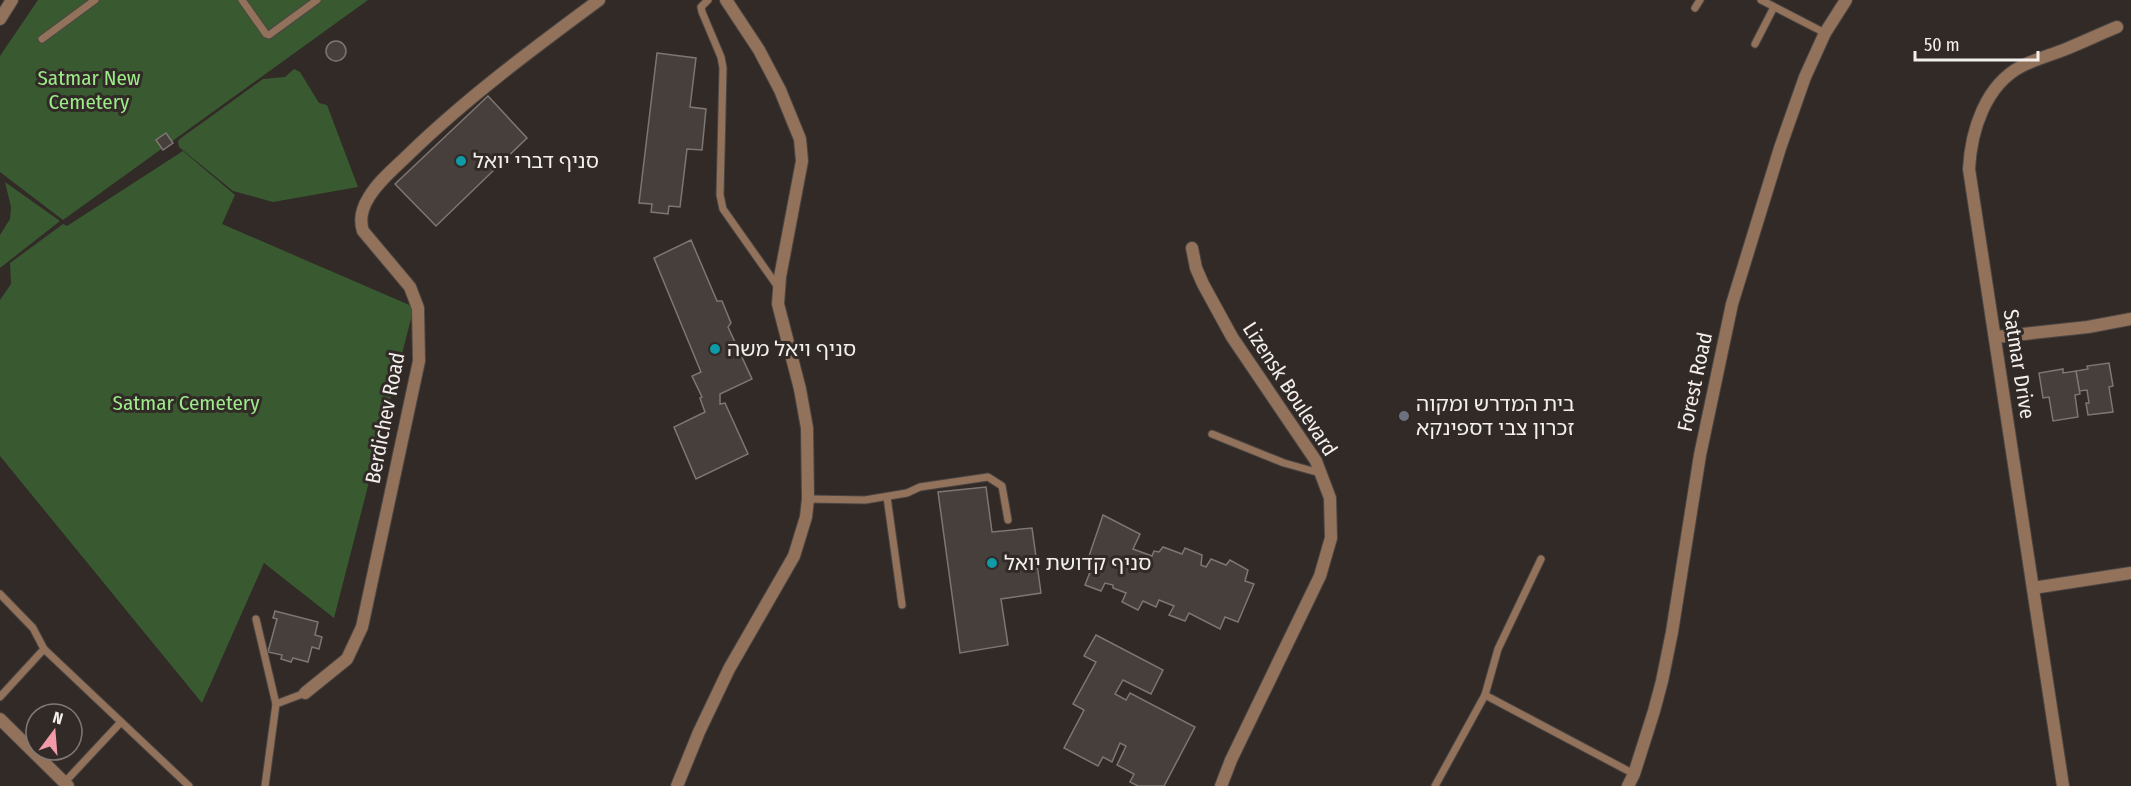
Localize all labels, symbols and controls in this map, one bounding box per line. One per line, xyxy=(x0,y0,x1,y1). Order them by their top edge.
scale bar xyxy=(1915,24,2038,62)
text: 50 m xyxy=(1924,34,1960,56)
park label: Satmar New Cemetery xyxy=(37,65,141,115)
place label: סניף דברי יואל xyxy=(473,148,599,174)
marker: סניף דברי יואל xyxy=(454,154,468,168)
street label: Satmar Drive xyxy=(1997,307,2041,421)
street label: Lizensk Boulevard xyxy=(1237,317,1343,461)
street label: Forest Road xyxy=(1672,330,1718,434)
place label: סניף ויאל משה xyxy=(727,336,856,362)
marker: סניף ויאל משה xyxy=(708,342,722,356)
street label: Berdichev Road xyxy=(360,350,410,486)
park label: Satmar Cemetery xyxy=(112,390,260,416)
place label: בית המדרש ומקוה זכרון צבי דספינקא xyxy=(1416,391,1575,441)
marker: בית המדרש ומקוה זכרון צבי דספינקא xyxy=(1397,409,1411,423)
place label: סניף קדושת יואל xyxy=(1004,550,1151,576)
marker: סניף קדושת יואל xyxy=(985,556,999,570)
north arrow xyxy=(24,702,84,762)
text: N xyxy=(51,708,65,729)

